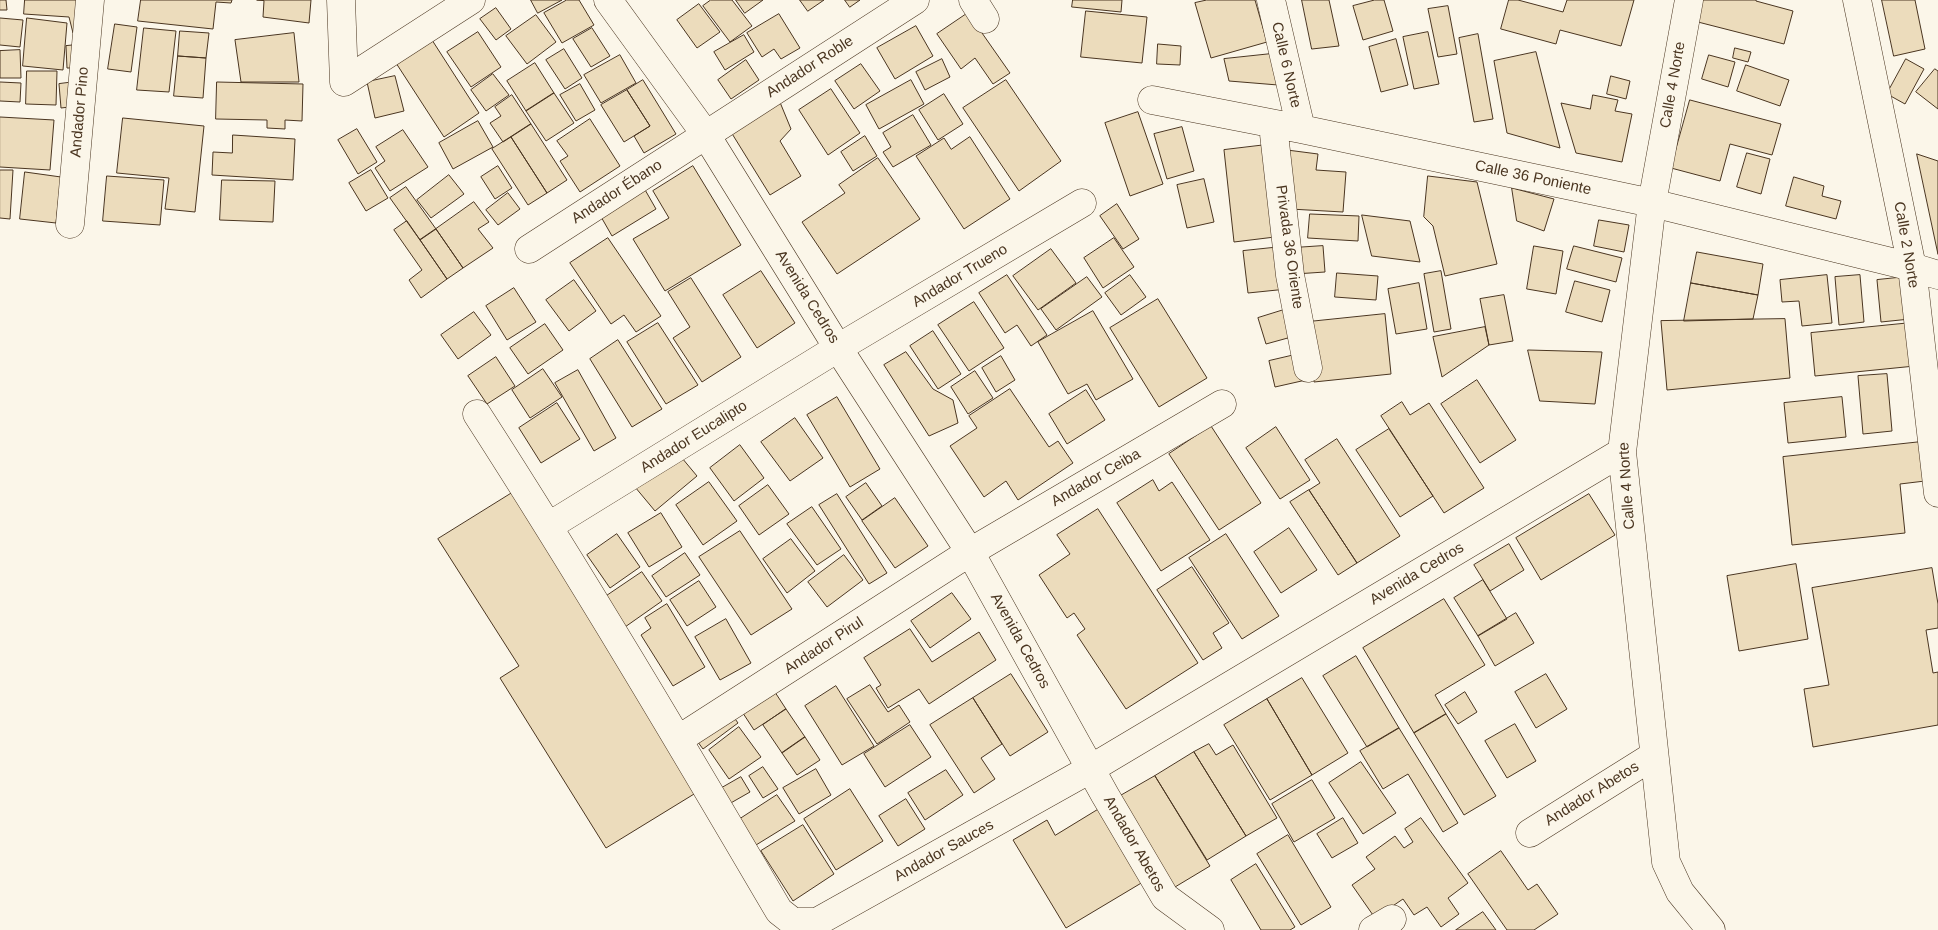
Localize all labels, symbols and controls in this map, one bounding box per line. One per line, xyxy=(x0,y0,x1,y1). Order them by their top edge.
street label: Calle 6 Norte xyxy=(1267,20,1305,110)
street label: Andador Roble xyxy=(763,32,857,102)
street label: Calle 4 Norte xyxy=(1657,40,1689,130)
street label: Andador Pino xyxy=(67,66,93,158)
street label: Andador Ébano xyxy=(568,156,666,228)
street label: Calle 36 Poniente xyxy=(1473,157,1593,199)
street label: Privada 36 Oriente xyxy=(1271,184,1307,310)
street label: Calle 2 Norte xyxy=(1890,200,1922,290)
street label: Andador Trueno xyxy=(909,241,1011,311)
street label: Avenida Cedros xyxy=(771,247,843,347)
street label: Andador Eucalipto xyxy=(637,397,751,477)
street label: Calle 4 Norte xyxy=(1615,442,1639,530)
street label: Andador Ceiba xyxy=(1048,445,1144,511)
street label: Avenida Cedros xyxy=(1367,539,1467,609)
street label: Avenida Cedros xyxy=(986,590,1054,692)
street label: Andador Pirul xyxy=(781,614,867,678)
street label: Andador Abetos xyxy=(1542,758,1642,830)
street label: Andador Abetos xyxy=(1099,793,1169,895)
street label: Andador Sauces xyxy=(891,816,997,886)

